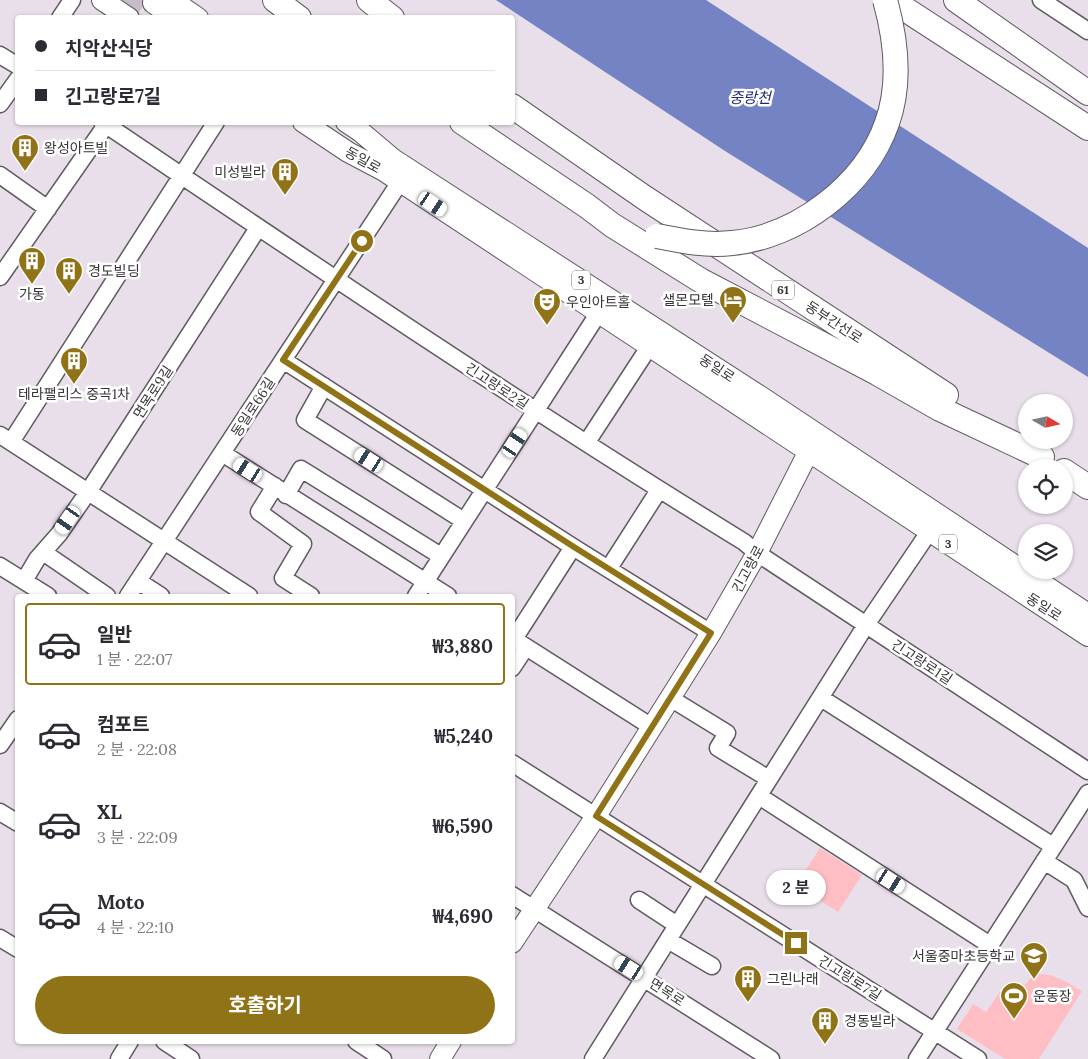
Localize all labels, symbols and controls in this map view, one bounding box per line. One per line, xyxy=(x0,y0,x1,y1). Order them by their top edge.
text: 치악산식당 xyxy=(65,36,152,60)
text: 긴고랑로7길 xyxy=(65,84,161,108)
water label: 중랑천 xyxy=(729,88,773,107)
building icon: 왕성아트빌 xyxy=(10,133,40,172)
place label: 왕성아트빌 xyxy=(44,139,108,157)
street label: 동일로 xyxy=(342,143,384,177)
building icon: 미성빌라 xyxy=(270,157,300,196)
place label: 미성빌라 xyxy=(214,163,266,181)
car xyxy=(416,189,449,219)
route start xyxy=(351,230,373,252)
building icon: 가동 xyxy=(17,246,47,285)
building icon: 경도빌딩 xyxy=(54,256,84,295)
place label: 경도빌딩 xyxy=(88,262,140,280)
road number: 3 xyxy=(572,270,590,290)
road number: 61 xyxy=(772,280,794,300)
place label: 가동 xyxy=(19,285,45,303)
hotel icon: 샐몬모텔 xyxy=(718,285,748,324)
theatre icon: 우인아트홀 xyxy=(532,287,562,326)
place label: 샐몬모텔 xyxy=(662,291,714,309)
place label: 우인아트홀 xyxy=(566,293,631,311)
street label: 동부간선로 xyxy=(802,297,866,347)
building icon: 테라팰리스 중곡1차 xyxy=(59,346,89,385)
street label: 동일로 xyxy=(696,350,738,386)
street label: 긴고랑로2길 xyxy=(462,359,532,413)
street label: 면목로9길 xyxy=(129,362,177,422)
street label: 동일로66길 xyxy=(227,374,279,440)
place label: 테라팰리스 중곡1차 xyxy=(18,385,130,403)
north arrow xyxy=(1018,394,1072,449)
map controls xyxy=(1018,394,1073,579)
car xyxy=(500,426,529,460)
car xyxy=(352,446,385,474)
car xyxy=(231,456,264,484)
button: locate xyxy=(1018,459,1073,514)
car xyxy=(53,503,82,537)
button: layers xyxy=(1018,524,1073,579)
road number: 3 xyxy=(939,534,957,554)
street label: 긴고랑로 xyxy=(728,542,768,596)
street label: 동일로 xyxy=(1023,589,1065,625)
icon: car xyxy=(37,622,82,667)
text: 일반 xyxy=(97,622,132,646)
text: ₩3,880 xyxy=(433,634,493,658)
street label: 긴고랑로1길 xyxy=(888,636,956,688)
text: 1 분 · 22:07 xyxy=(97,649,172,669)
icon: car xyxy=(37,712,82,757)
text: 컴포트 xyxy=(97,712,149,736)
text: ₩5,240 xyxy=(434,724,493,748)
text: 2 분 · 22:08 xyxy=(97,739,177,759)
text: XL xyxy=(97,800,122,824)
icon: car xyxy=(37,802,82,847)
text: ₩6,590 xyxy=(433,814,493,838)
text: 3 분 · 22:09 xyxy=(97,827,178,847)
car xyxy=(874,867,907,895)
callout: 2 분 xyxy=(766,870,826,906)
text: 2 분 xyxy=(782,877,810,897)
text: Moto xyxy=(97,890,144,914)
icon: car xyxy=(37,892,82,937)
text: ₩4,690 xyxy=(433,904,493,928)
text: 4 분 · 22:10 xyxy=(97,917,174,937)
route end xyxy=(785,932,807,954)
school or university icon: 서울중마초등학교 xyxy=(1019,941,1049,980)
place label: 서울중마초등학교 xyxy=(912,947,1015,965)
street label: 긴고랑로7길 xyxy=(815,952,885,1004)
car xyxy=(612,954,645,982)
building icon: 그린나래 xyxy=(733,964,763,1003)
place label: 그린나래 xyxy=(767,970,819,988)
street label: 면목로 xyxy=(646,974,688,1010)
button: 호출하기 xyxy=(35,976,495,1034)
sports icon: 운동장 xyxy=(999,981,1029,1020)
place label: 운동장 xyxy=(1033,987,1072,1005)
building icon: 경동빌라 xyxy=(810,1006,840,1045)
place label: 경동빌라 xyxy=(844,1012,896,1030)

